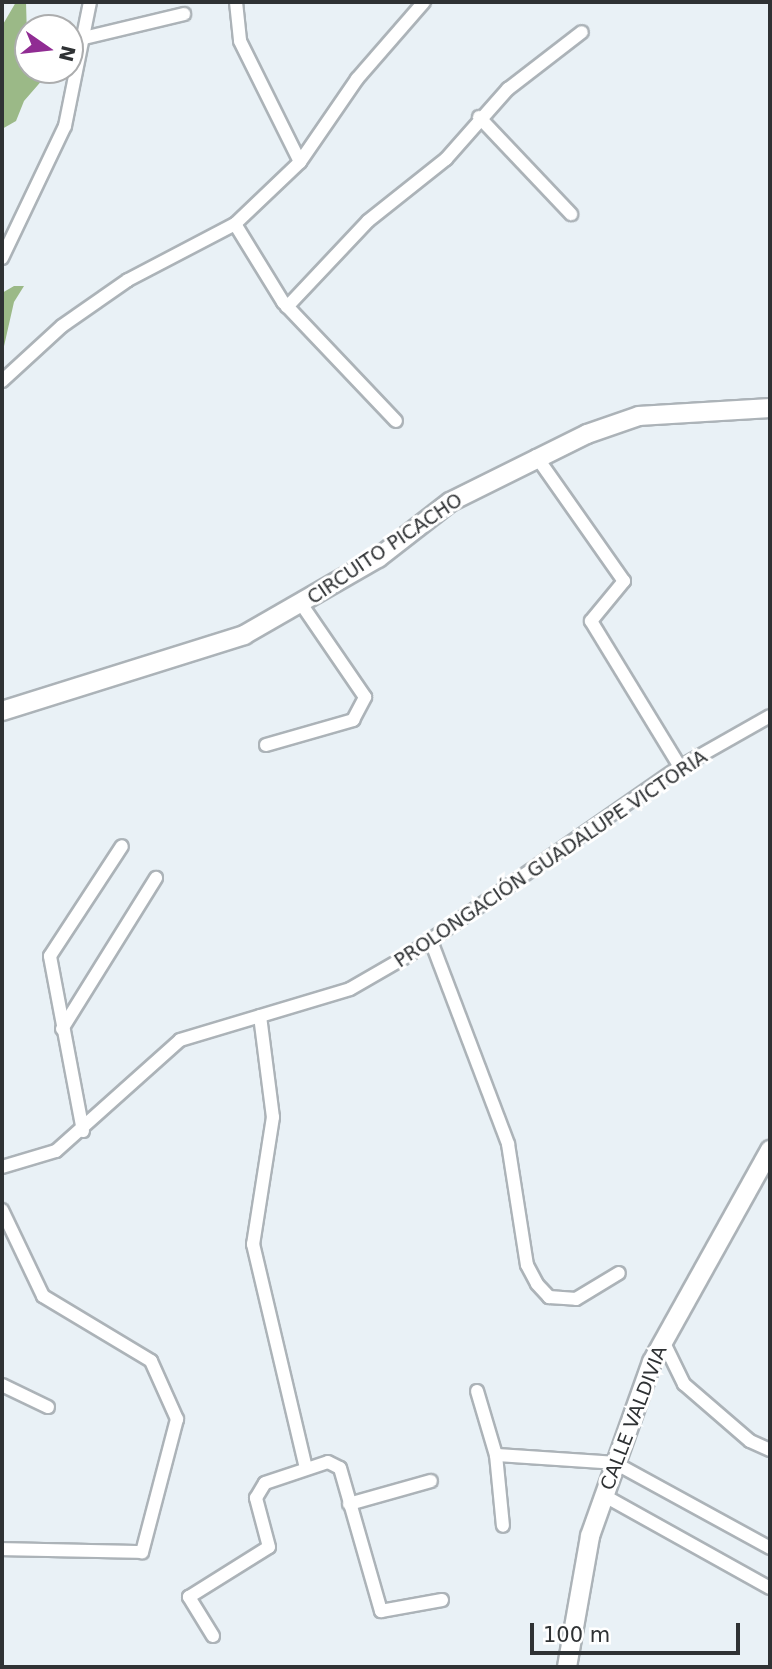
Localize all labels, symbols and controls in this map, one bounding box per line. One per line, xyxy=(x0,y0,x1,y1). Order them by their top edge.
north arrow xyxy=(14,14,84,84)
text: N xyxy=(55,43,80,64)
street label: CIRCUITO PICACHO xyxy=(303,489,467,609)
street label: PROLONGACIÓN GUADALUPE VICTORIA xyxy=(390,745,712,973)
street label: CALLE VALDIVIA xyxy=(596,1343,672,1493)
scale bar xyxy=(534,1610,744,1654)
text: 100 m xyxy=(543,1623,610,1647)

